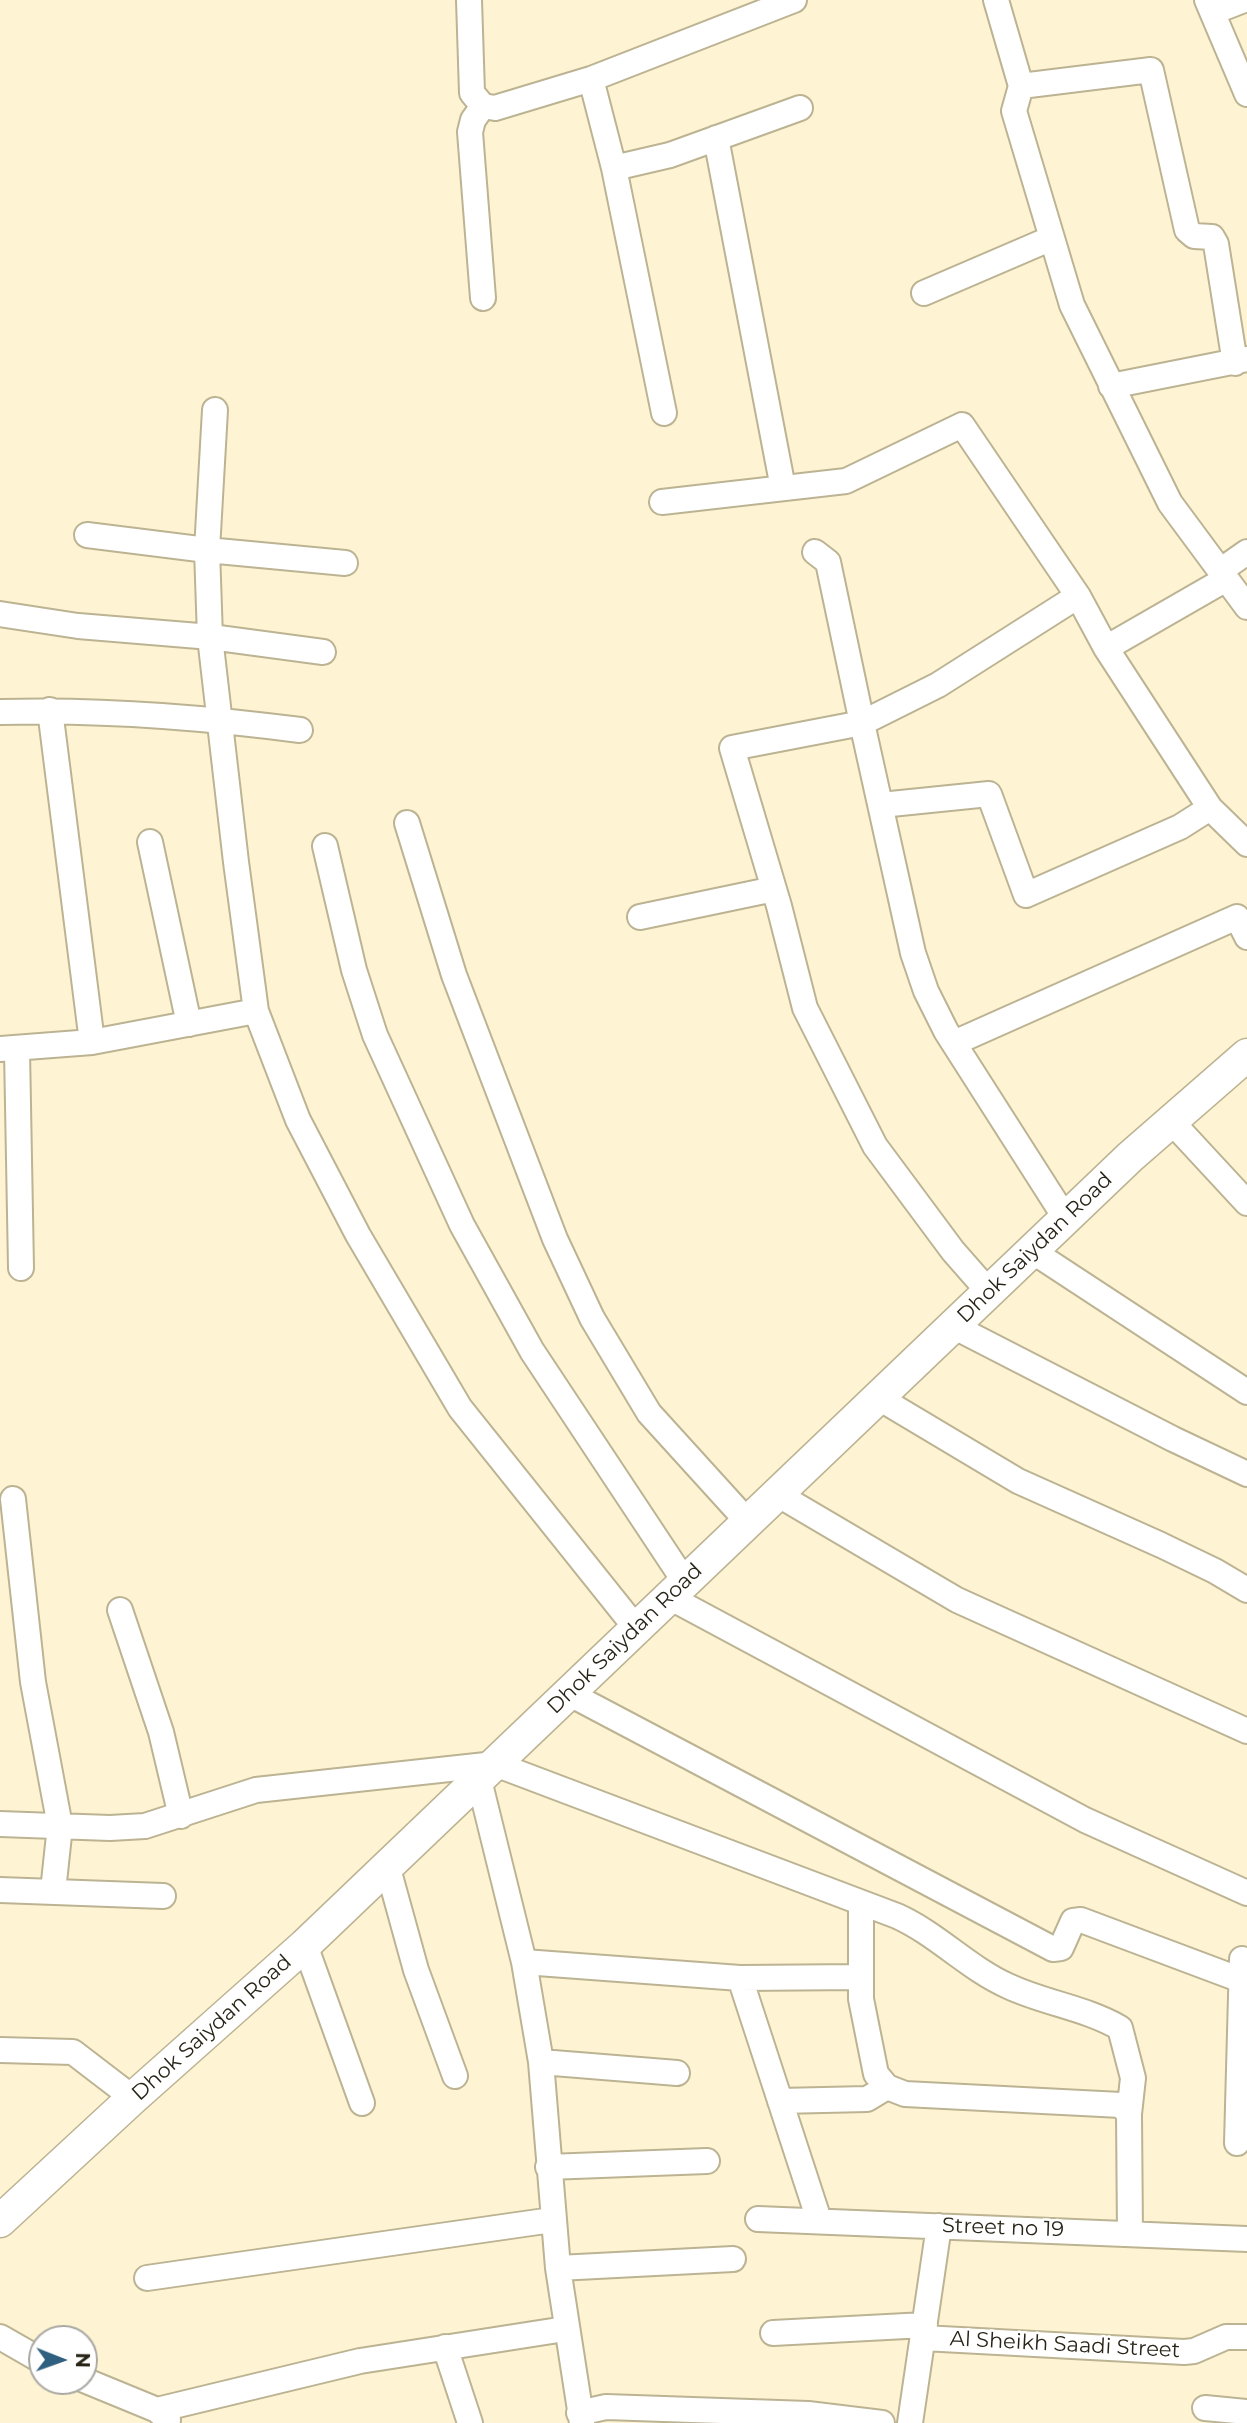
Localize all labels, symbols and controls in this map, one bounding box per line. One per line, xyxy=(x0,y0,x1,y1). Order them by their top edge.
street label: Dhok Saiydan Road xyxy=(952,1167,1118,1329)
street label: Dhok Saiydan Road xyxy=(542,1558,708,1720)
street label: Dhok Saiydan Road xyxy=(127,1950,297,2106)
street label: Street no 19 xyxy=(941,2213,1065,2243)
north arrow xyxy=(28,2325,98,2395)
street label: Al Sheikh Saadi Street xyxy=(949,2326,1181,2364)
text: N xyxy=(71,2352,94,2368)

